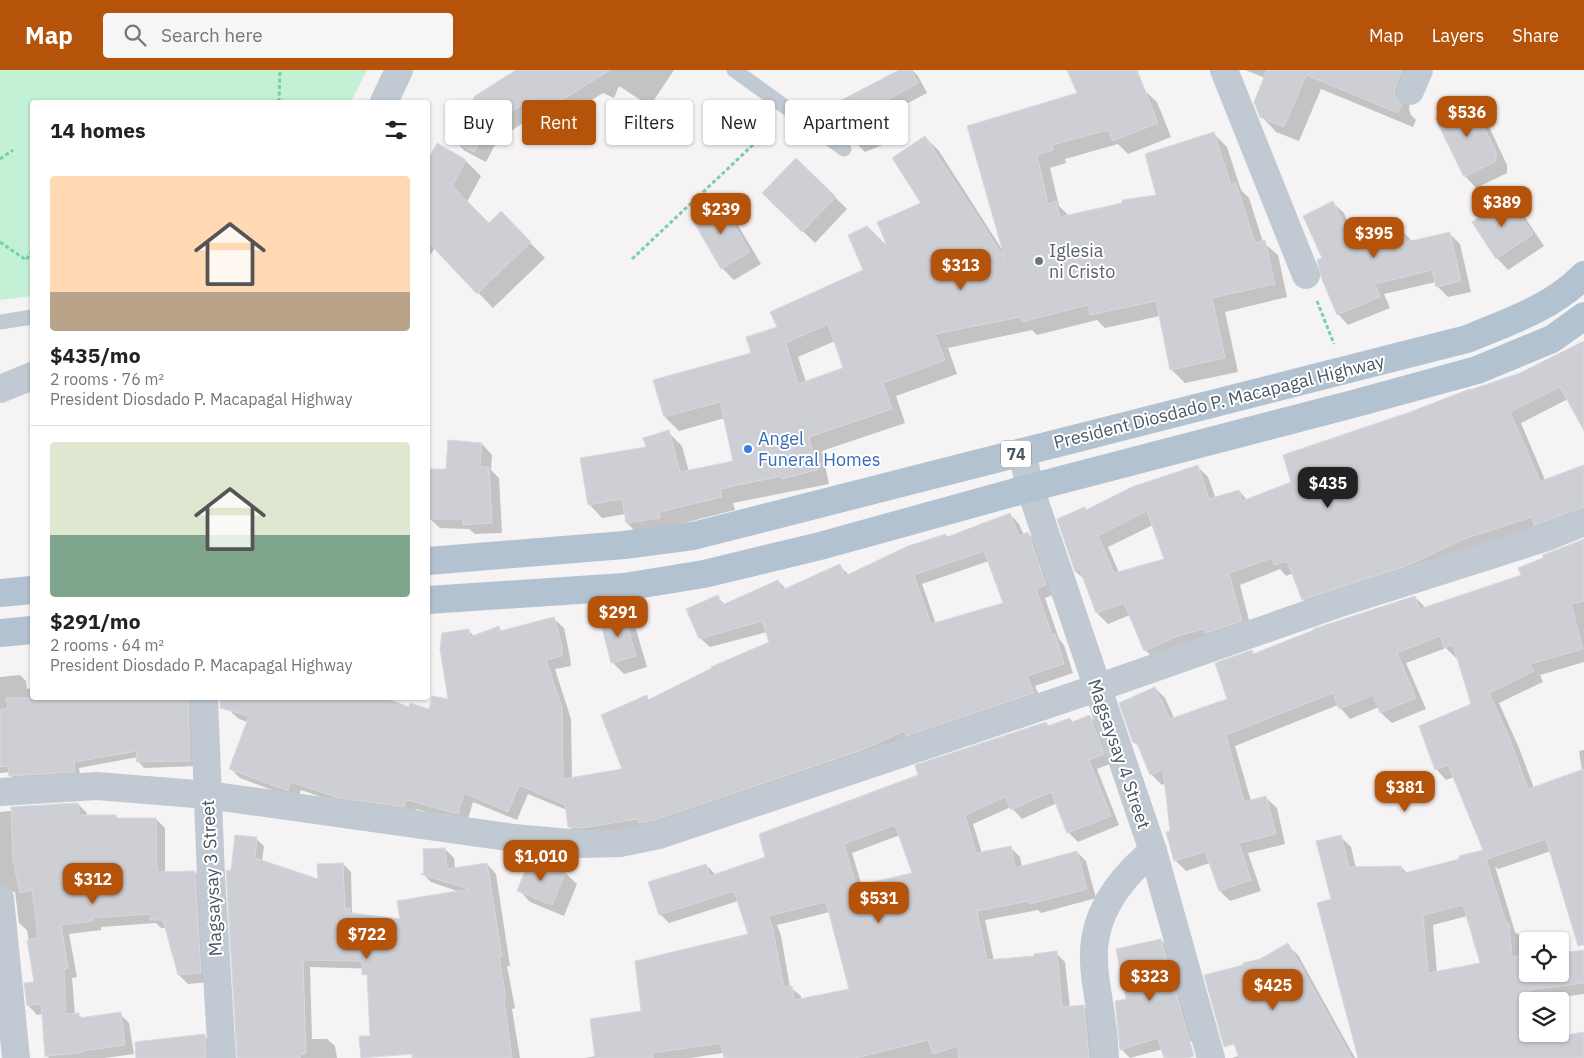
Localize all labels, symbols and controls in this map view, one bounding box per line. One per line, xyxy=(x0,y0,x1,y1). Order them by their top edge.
search box xyxy=(103,13,453,58)
text: Map xyxy=(25,19,73,51)
icon: search xyxy=(121,21,149,49)
text: Search here xyxy=(161,23,263,47)
text: Map xyxy=(1369,24,1404,47)
text: Layers xyxy=(1432,24,1484,47)
text: Share xyxy=(1512,24,1559,47)
pin: $536 xyxy=(1437,96,1497,138)
chip: Buy xyxy=(445,100,512,145)
chip: Rent xyxy=(522,100,596,145)
chip: Filters xyxy=(606,100,693,145)
chip: New xyxy=(703,100,775,145)
chip: Apartment xyxy=(785,100,908,145)
text: $536 xyxy=(1448,102,1486,122)
text: 14 homes xyxy=(50,116,146,144)
icon: filters xyxy=(382,116,410,144)
pin: $389 xyxy=(1472,186,1532,228)
pin: $239 xyxy=(691,192,751,235)
text: $389 xyxy=(1483,192,1521,212)
text: $239 xyxy=(702,199,740,219)
icon: home xyxy=(185,209,275,299)
pin: $395 xyxy=(1344,216,1404,259)
text: $395 xyxy=(1355,223,1393,243)
place label: Iglesia ni Cristo xyxy=(1049,239,1115,283)
pin: $313 xyxy=(931,248,991,291)
text: $313 xyxy=(942,255,980,275)
marker: Iglesia ni Cristo xyxy=(1033,255,1045,267)
text: $435/mo xyxy=(50,341,141,369)
street label: President Diosdado P. Macapagal Highway xyxy=(1051,349,1387,454)
text: 2 rooms · 76 m² xyxy=(50,369,164,389)
text: President Diosdado P. Macapagal Highway xyxy=(50,389,352,409)
place label: Angel Funeral Homes xyxy=(758,427,880,471)
road number: 74 xyxy=(1001,440,1031,468)
marker: Angel Funeral Homes xyxy=(742,443,754,455)
pin: $435 xyxy=(1298,466,1358,509)
text: $435 xyxy=(1309,473,1347,493)
icon: home xyxy=(185,474,275,564)
pin: $291 xyxy=(588,596,648,638)
text: $291 xyxy=(599,602,637,622)
text: $291/mo xyxy=(50,607,141,635)
text: 2 rooms · 64 m² xyxy=(50,635,164,655)
text: President Diosdado P. Macapagal Highway xyxy=(50,655,352,675)
street label: Magsaysay 4 Street xyxy=(1083,676,1156,832)
pin: $381 xyxy=(1375,770,1435,813)
text: $381 xyxy=(1386,777,1424,797)
street label: Magsaysay 3 Street xyxy=(196,799,227,957)
pin: $1,010 xyxy=(500,840,582,882)
text: $1,010 xyxy=(515,846,567,866)
pin: $312 xyxy=(63,862,123,905)
text: $312 xyxy=(74,869,112,889)
pin: $531 xyxy=(849,882,909,924)
text: $531 xyxy=(860,888,898,908)
pin: $722 xyxy=(337,918,397,960)
text: $722 xyxy=(348,924,386,944)
map controls xyxy=(1519,932,1569,1042)
button: locate xyxy=(1519,932,1569,982)
pin: $323 xyxy=(1120,960,1180,1002)
text: $323 xyxy=(1131,966,1169,986)
pin: $425 xyxy=(1243,968,1303,1011)
text: $425 xyxy=(1254,975,1292,995)
button: layers xyxy=(1519,992,1569,1042)

